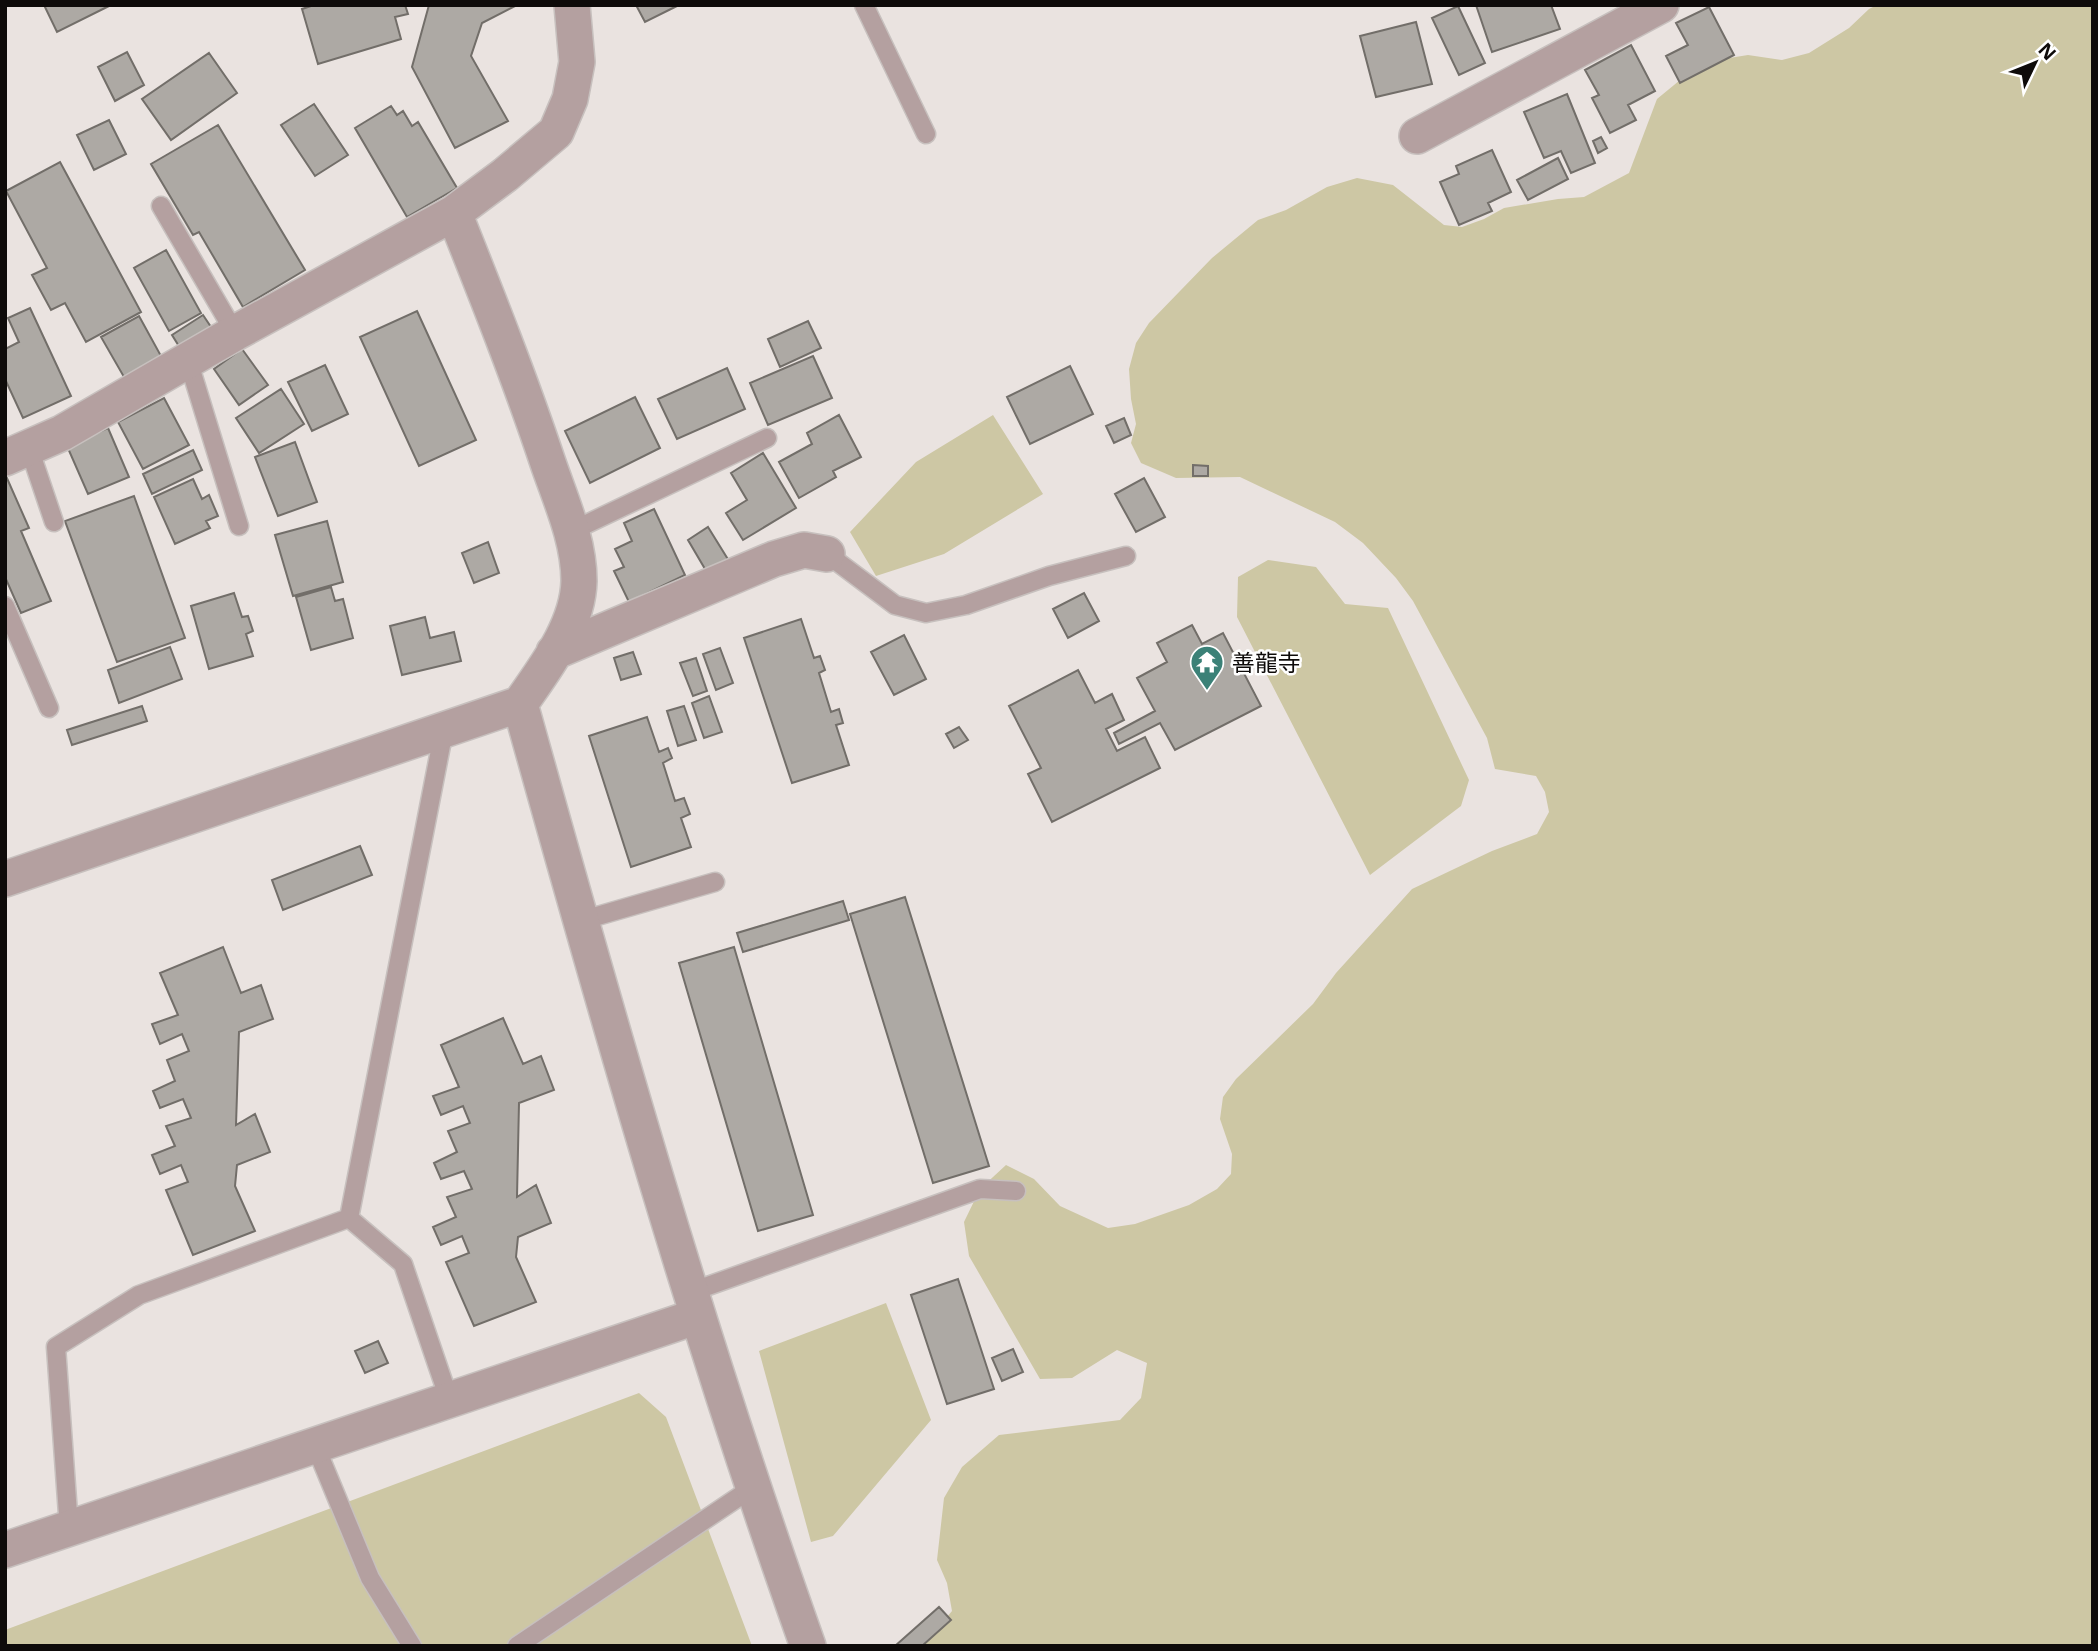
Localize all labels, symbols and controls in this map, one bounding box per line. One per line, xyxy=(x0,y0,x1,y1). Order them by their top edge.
north arrow xyxy=(2000,28,2070,98)
text: N xyxy=(2033,37,2062,66)
temple icon: 善龍寺 xyxy=(1188,643,1226,692)
place label: 善龍寺 xyxy=(1232,646,1301,678)

